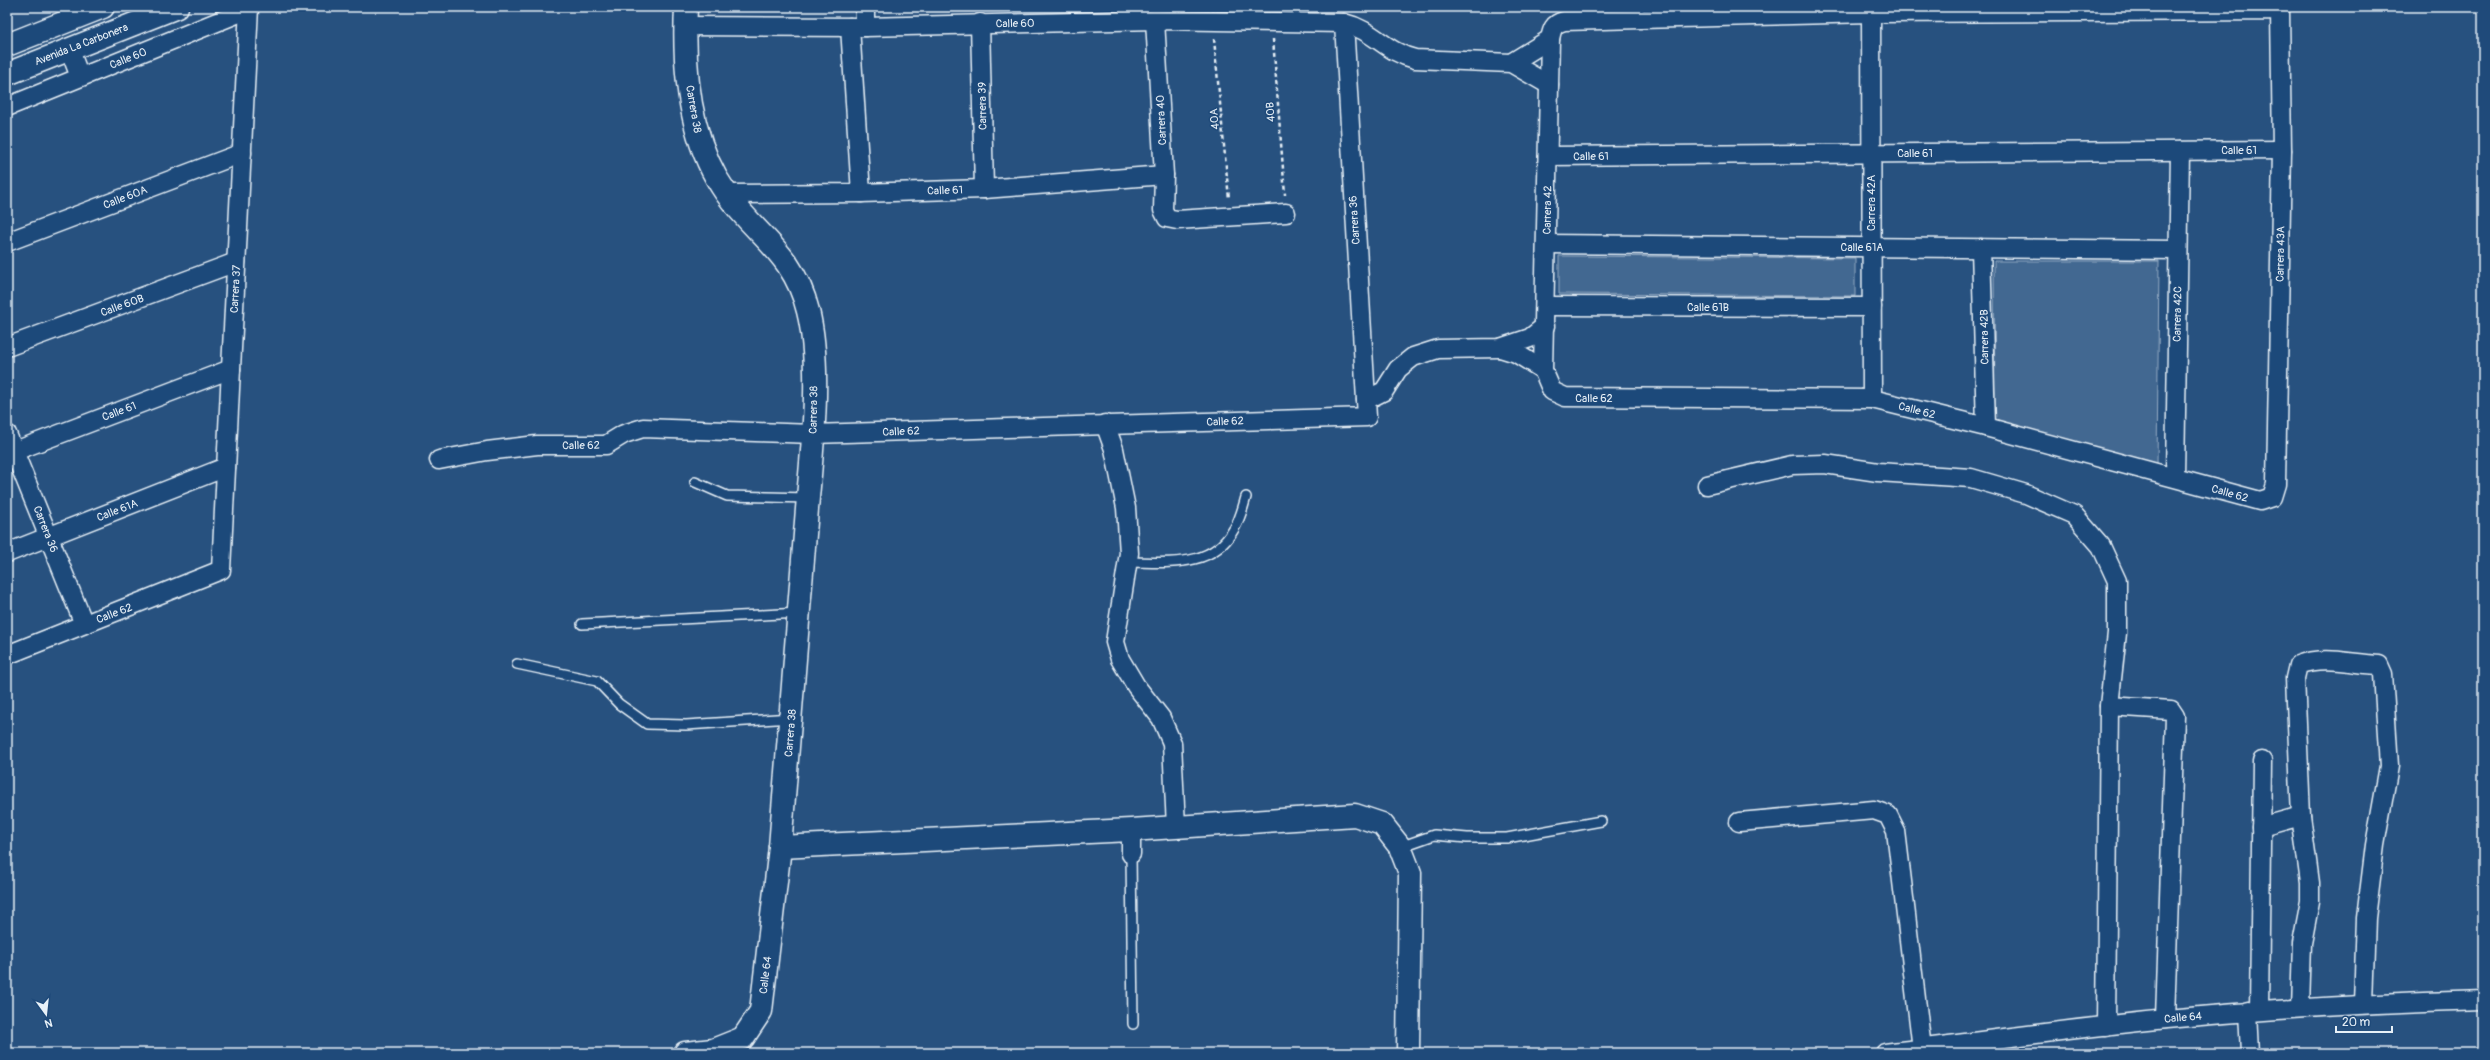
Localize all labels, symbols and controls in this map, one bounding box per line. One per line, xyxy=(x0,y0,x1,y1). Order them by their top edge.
street label: Calle 60 xyxy=(995,17,1035,30)
street label: Avenida La Carbonera xyxy=(33,21,130,68)
street label: Calle 60 xyxy=(108,45,149,72)
street label: Carrera 39 xyxy=(976,81,989,130)
street label: Carrera 38 xyxy=(683,84,704,134)
street label: Carrera 40 xyxy=(1154,95,1169,145)
street label: 40B xyxy=(1263,101,1278,122)
street label: 40A xyxy=(1207,108,1222,130)
street label: Calle 61 xyxy=(2221,144,2257,157)
street label: Calle 61 xyxy=(1897,147,1933,160)
street label: Calle 61 xyxy=(1573,150,1609,163)
street label: Carrera 42A xyxy=(1865,175,1878,231)
street label: Calle 60A xyxy=(101,183,149,212)
street label: Calle 61 xyxy=(927,183,963,198)
street label: Carrera 42 xyxy=(1541,185,1554,235)
street label: Carrera 36 xyxy=(1346,195,1363,245)
street label: Carrera 43A xyxy=(2274,226,2287,282)
street label: Calle 61A xyxy=(1841,241,1883,254)
street label: Carrera 37 xyxy=(228,264,243,314)
street label: Carrera 42C xyxy=(2171,286,2184,342)
street label: Calle 60B xyxy=(99,292,146,319)
street label: Calle 61B xyxy=(1687,301,1729,314)
street label: Carrera 42B xyxy=(1978,309,1991,365)
street label: Carrera 38 xyxy=(807,385,820,434)
street label: Calle 62 xyxy=(1575,392,1613,405)
street label: Calle 61 xyxy=(100,399,138,424)
street label: Calle 62 xyxy=(1897,400,1937,421)
street label: Calle 62 xyxy=(1206,414,1244,429)
street label: Calle 62 xyxy=(882,424,920,439)
street label: Calle 62 xyxy=(562,439,600,452)
street label: Calle 62 xyxy=(2210,482,2250,505)
street label: Calle 61A xyxy=(95,497,139,524)
street label: Carrera 36 xyxy=(30,504,61,554)
street label: Calle 62 xyxy=(94,601,134,626)
street label: Carrera 38 xyxy=(782,708,799,758)
street label: Calle 64 xyxy=(757,955,774,995)
north arrow xyxy=(26,994,66,1034)
scale bar xyxy=(2336,1008,2392,1034)
street label: Calle 64 xyxy=(2164,1009,2203,1026)
text: 20 m xyxy=(2342,1015,2371,1030)
text: N xyxy=(43,1016,54,1031)

